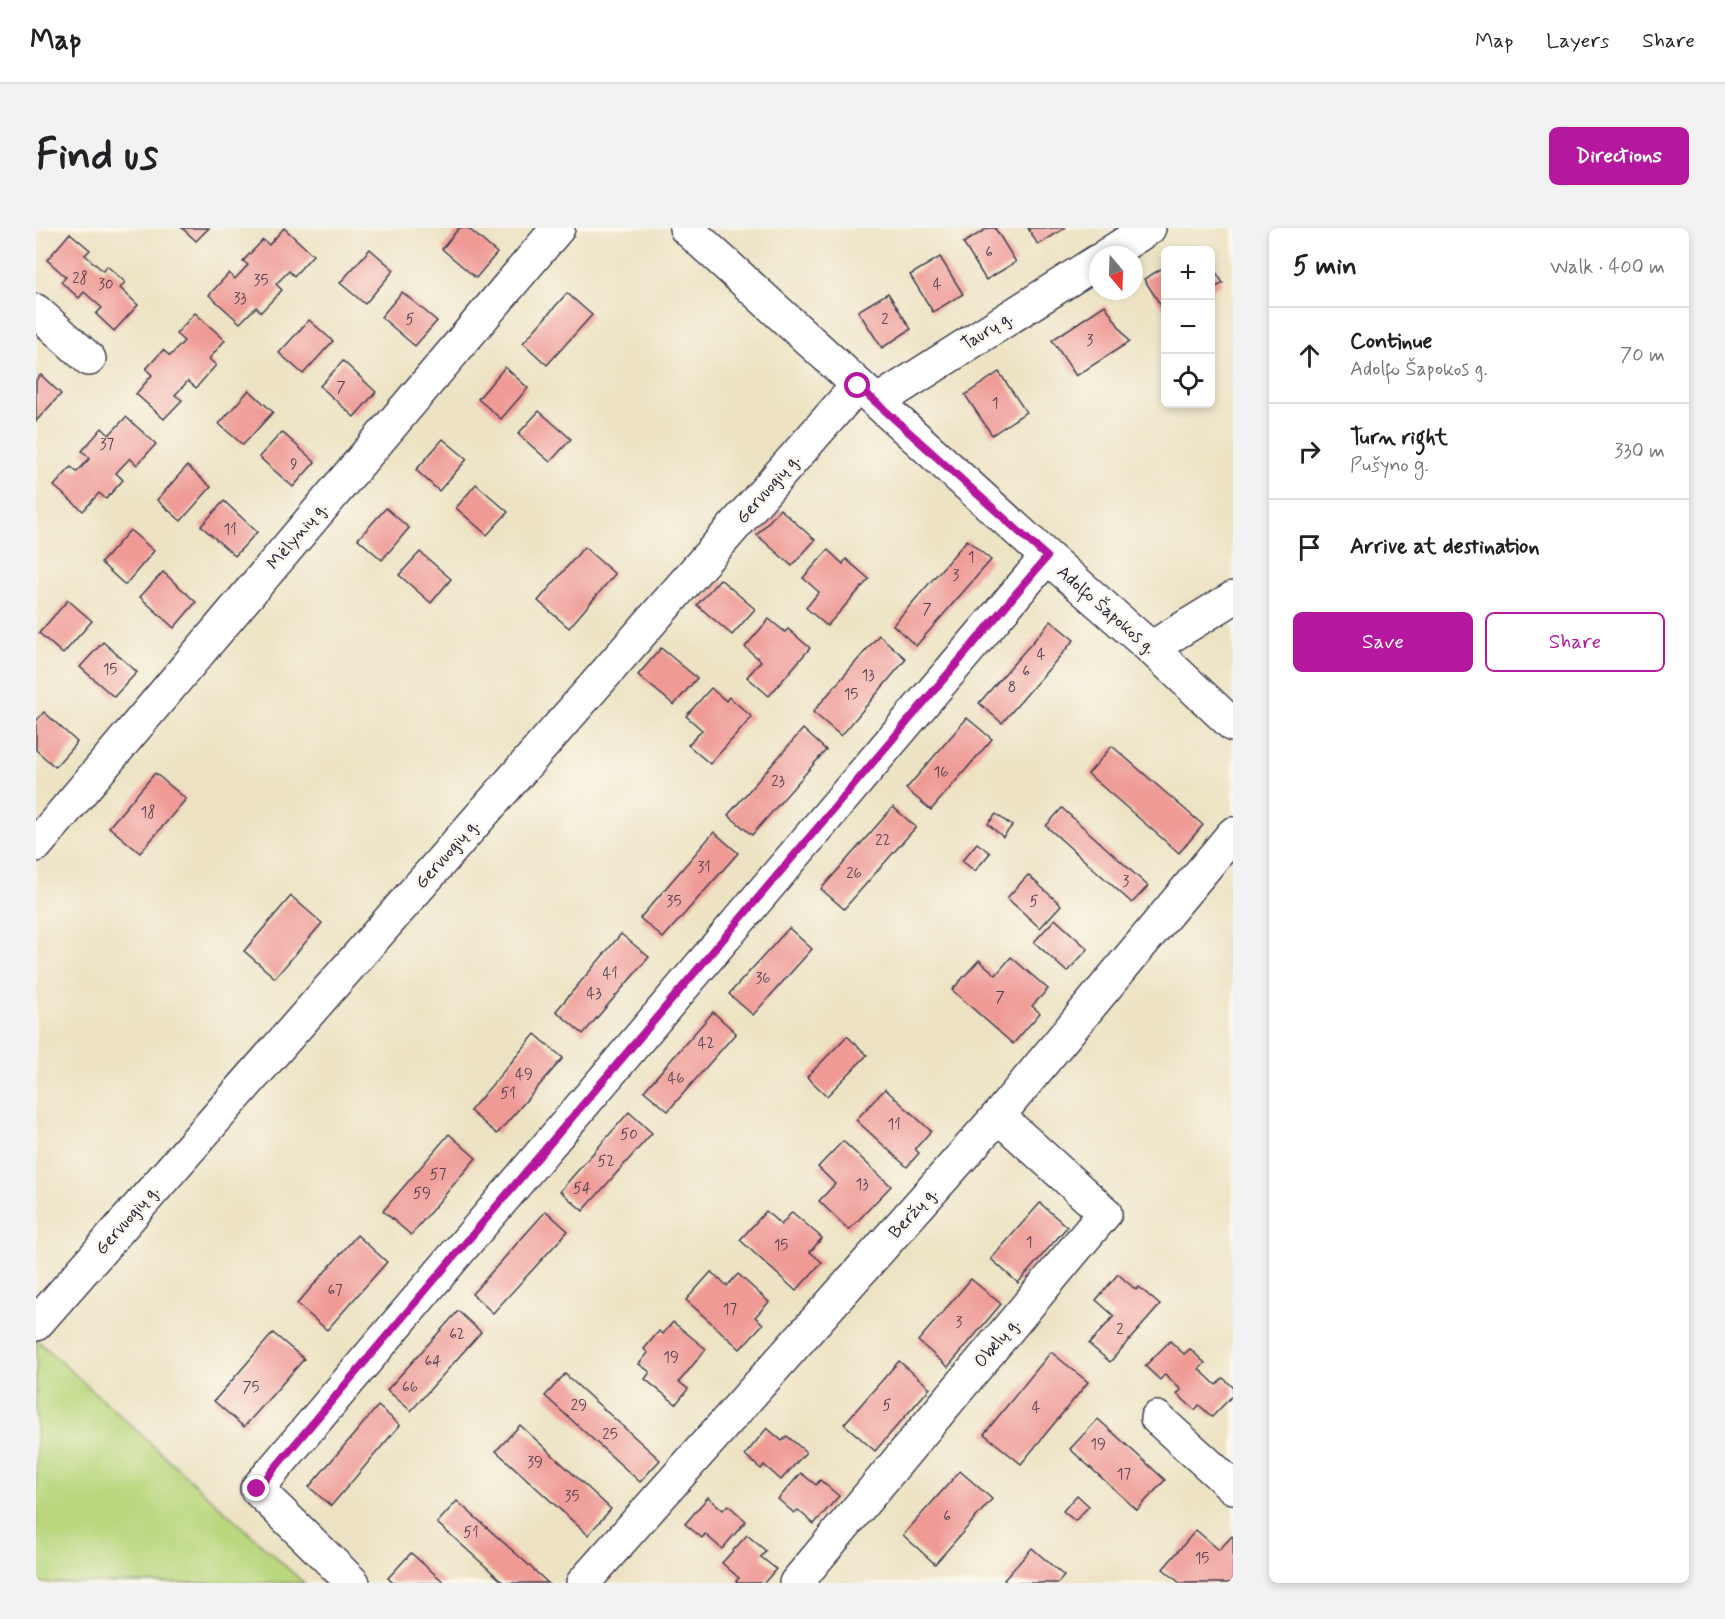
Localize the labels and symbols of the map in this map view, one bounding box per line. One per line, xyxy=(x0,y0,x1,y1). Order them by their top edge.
house number: 6 xyxy=(985,243,993,263)
north arrow xyxy=(1089,246,1143,300)
house number: 28 xyxy=(72,269,88,289)
house number: 35 xyxy=(254,271,268,291)
house number: 30 xyxy=(98,275,114,295)
house number: 4 xyxy=(933,275,942,295)
house number: 33 xyxy=(233,289,247,309)
street label: Taurų g. xyxy=(957,306,1017,356)
house number: 5 xyxy=(405,310,415,330)
house number: 2 xyxy=(881,310,889,330)
house number: 3 xyxy=(1087,331,1094,351)
route start xyxy=(844,372,870,398)
house number: 7 xyxy=(336,378,346,398)
house number: 1 xyxy=(992,394,998,414)
house number: 37 xyxy=(100,435,115,455)
street label: Gervuogių g. xyxy=(731,449,805,529)
house number: 9 xyxy=(290,455,298,475)
street label: Mėlynių g. xyxy=(262,497,332,575)
house number: 11 xyxy=(223,520,237,540)
house number: 1 xyxy=(968,548,974,568)
street label: Adolfo Šapokos g. xyxy=(1050,560,1161,661)
house number: 3 xyxy=(953,566,960,586)
house number: 7 xyxy=(922,600,932,620)
house number: 4 xyxy=(1037,645,1046,665)
house number: 15 xyxy=(103,660,117,680)
house number: 6 xyxy=(1022,662,1030,682)
house number: 13 xyxy=(861,666,875,686)
house number: 8 xyxy=(1008,678,1016,698)
house number: 15 xyxy=(844,685,858,705)
house number: 16 xyxy=(933,763,949,783)
house number: 23 xyxy=(771,772,785,792)
house number: 18 xyxy=(141,803,155,823)
street label: Gervuogių g. xyxy=(410,814,484,894)
house number: 22 xyxy=(875,831,891,851)
house number: 31 xyxy=(697,858,711,878)
house number: 26 xyxy=(846,864,862,884)
house number: 3 xyxy=(1123,872,1130,892)
house number: 35 xyxy=(667,892,681,912)
house number: 5 xyxy=(1029,892,1039,912)
house number: 41 xyxy=(602,964,618,984)
house number: 36 xyxy=(755,969,771,989)
house number: 43 xyxy=(586,984,602,1004)
house number: 7 xyxy=(995,988,1005,1008)
house number: 42 xyxy=(698,1034,714,1054)
house number: 49 xyxy=(515,1065,533,1085)
house number: 46 xyxy=(667,1069,685,1089)
house number: 51 xyxy=(500,1084,516,1104)
house number: 11 xyxy=(887,1115,901,1135)
house number: 50 xyxy=(620,1125,638,1145)
house number: 52 xyxy=(598,1152,615,1172)
house number: 57 xyxy=(430,1165,447,1185)
house number: 13 xyxy=(855,1175,869,1195)
house number: 54 xyxy=(573,1179,591,1199)
street label: Gervuogių g. xyxy=(90,1180,164,1260)
street label: Beržų g. xyxy=(883,1182,943,1244)
house number: 59 xyxy=(413,1184,431,1204)
house number: 1 xyxy=(1026,1233,1032,1253)
house number: 15 xyxy=(774,1236,788,1256)
house number: 67 xyxy=(327,1281,343,1301)
house number: 17 xyxy=(723,1300,738,1320)
house number: 3 xyxy=(956,1313,963,1333)
street label: Obelų g. xyxy=(969,1313,1025,1373)
house number: 2 xyxy=(1116,1320,1124,1340)
house number: 62 xyxy=(449,1325,465,1345)
house number: 19 xyxy=(663,1348,679,1368)
house number: 64 xyxy=(425,1352,441,1372)
house number: 75 xyxy=(242,1378,260,1398)
house number: 66 xyxy=(402,1378,418,1398)
house number: 29 xyxy=(571,1396,587,1416)
house number: 5 xyxy=(882,1396,892,1416)
house number: 4 xyxy=(1032,1398,1041,1418)
house number: 25 xyxy=(602,1425,618,1445)
house number: 19 xyxy=(1090,1435,1106,1455)
house number: 39 xyxy=(527,1453,543,1473)
house number: 17 xyxy=(1117,1465,1132,1485)
route end xyxy=(243,1475,269,1501)
house number: 35 xyxy=(565,1487,579,1507)
house number: 6 xyxy=(943,1507,951,1527)
house number: 51 xyxy=(463,1523,479,1543)
house number: 15 xyxy=(1195,1549,1209,1569)

